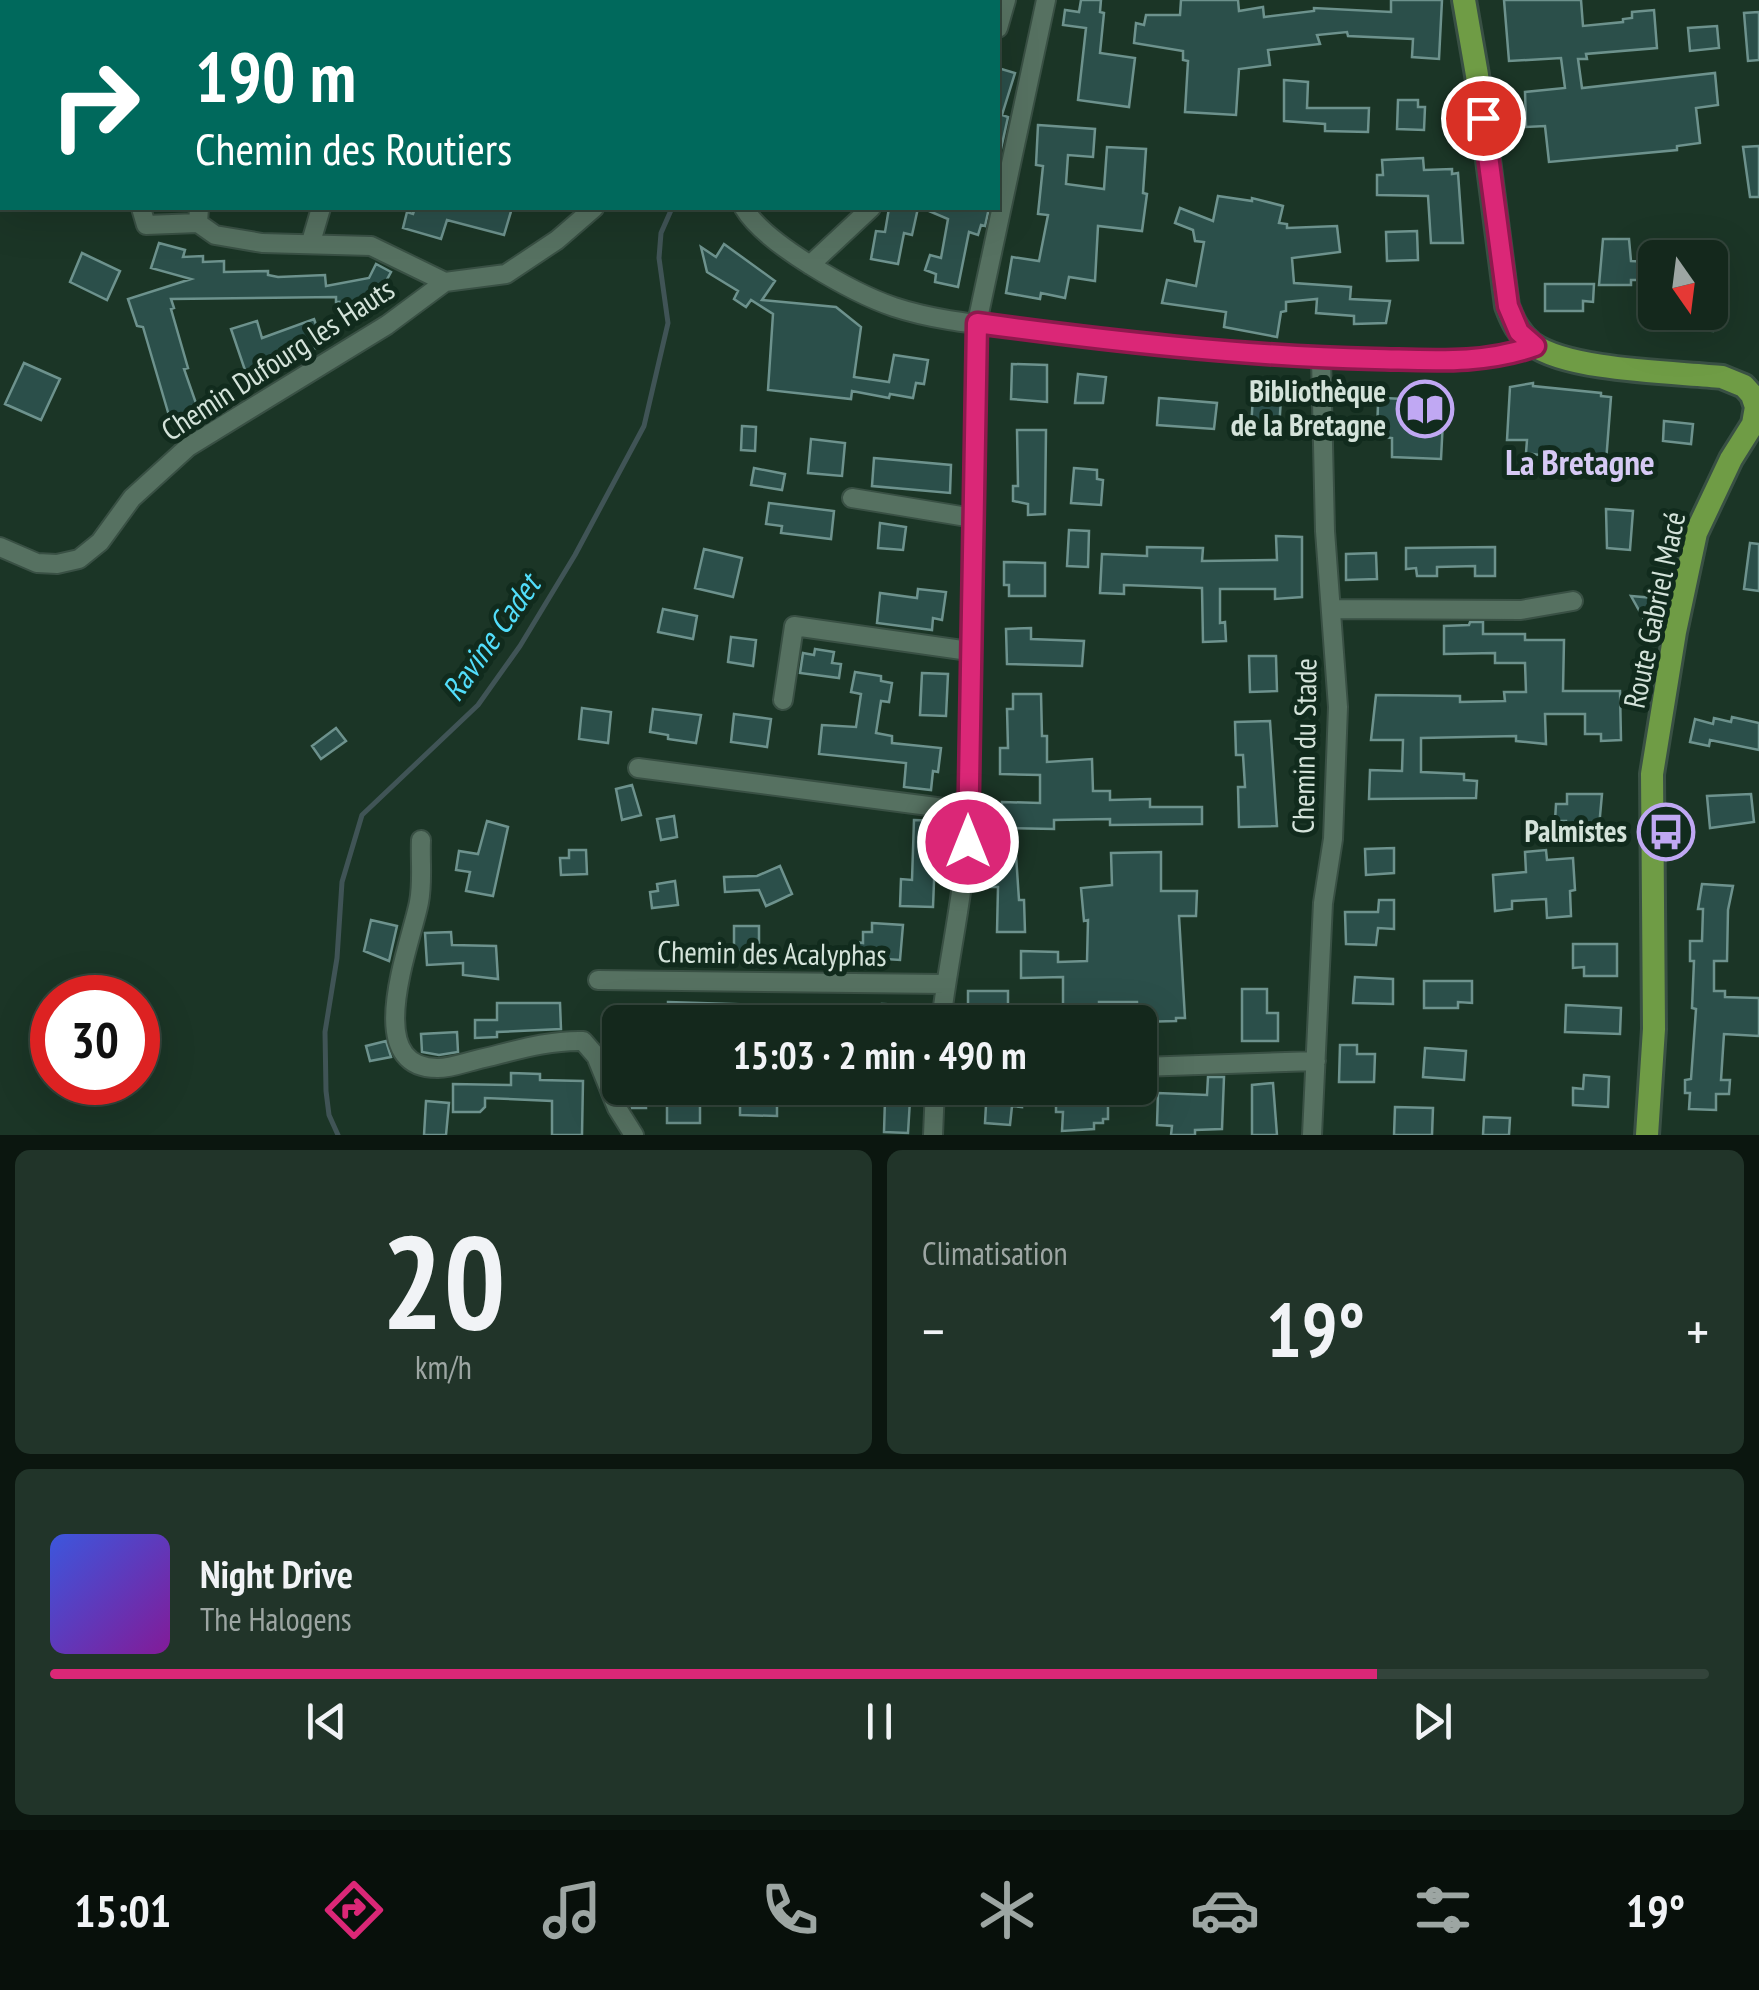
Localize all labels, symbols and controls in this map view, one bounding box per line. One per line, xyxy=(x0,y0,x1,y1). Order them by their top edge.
text: 190 m xyxy=(195,31,356,121)
icon: right xyxy=(30,40,160,170)
pin xyxy=(1441,76,1526,161)
icon: arrive xyxy=(1456,91,1511,146)
text: Chemin des Routiers xyxy=(195,119,512,177)
north arrow xyxy=(1638,240,1728,330)
map controls xyxy=(1638,240,1728,330)
street label: Chemin Dufourg les Hauts xyxy=(153,269,401,449)
place label: Bibliothèque de la Bretagne xyxy=(1231,371,1386,444)
library icon: Bibliothèque de la Bretagne xyxy=(1395,379,1455,439)
district label: La Bretagne xyxy=(1505,439,1655,485)
street label: Route Gabriel Macé xyxy=(1614,508,1693,712)
water label: Ravine Cadet xyxy=(432,564,551,709)
street label: Chemin du Stade xyxy=(1282,658,1325,834)
position arrow xyxy=(916,790,1020,894)
bus stop icon: Palmistes xyxy=(1636,802,1696,862)
place label: Palmistes xyxy=(1524,811,1627,850)
street label: Chemin des Acalyphas xyxy=(657,931,887,974)
speed limit sign: 30 xyxy=(30,975,160,1105)
text: 15:03 · 2 min · 490 m xyxy=(733,1030,1026,1079)
text: 20 xyxy=(381,1197,506,1365)
text: Climatisation xyxy=(922,1232,1068,1274)
text: 19° xyxy=(1266,1281,1365,1378)
text: − xyxy=(922,1295,945,1366)
text: + xyxy=(1686,1295,1709,1366)
text: km/h xyxy=(415,1346,472,1388)
text: Night Drive xyxy=(200,1549,353,1598)
text: The Halogens xyxy=(200,1598,352,1640)
icon: previous xyxy=(299,1694,354,1749)
icon: pause xyxy=(852,1694,907,1749)
icon: next xyxy=(1405,1694,1460,1749)
icon: directions xyxy=(319,1875,389,1945)
icon: music xyxy=(537,1875,607,1945)
icon: phone xyxy=(755,1875,825,1945)
icon: climate xyxy=(972,1875,1042,1945)
icon: car xyxy=(1190,1875,1260,1945)
icon: filters xyxy=(1408,1875,1478,1945)
text: 15:01 xyxy=(74,1881,171,1939)
text: 19° xyxy=(1626,1881,1685,1939)

